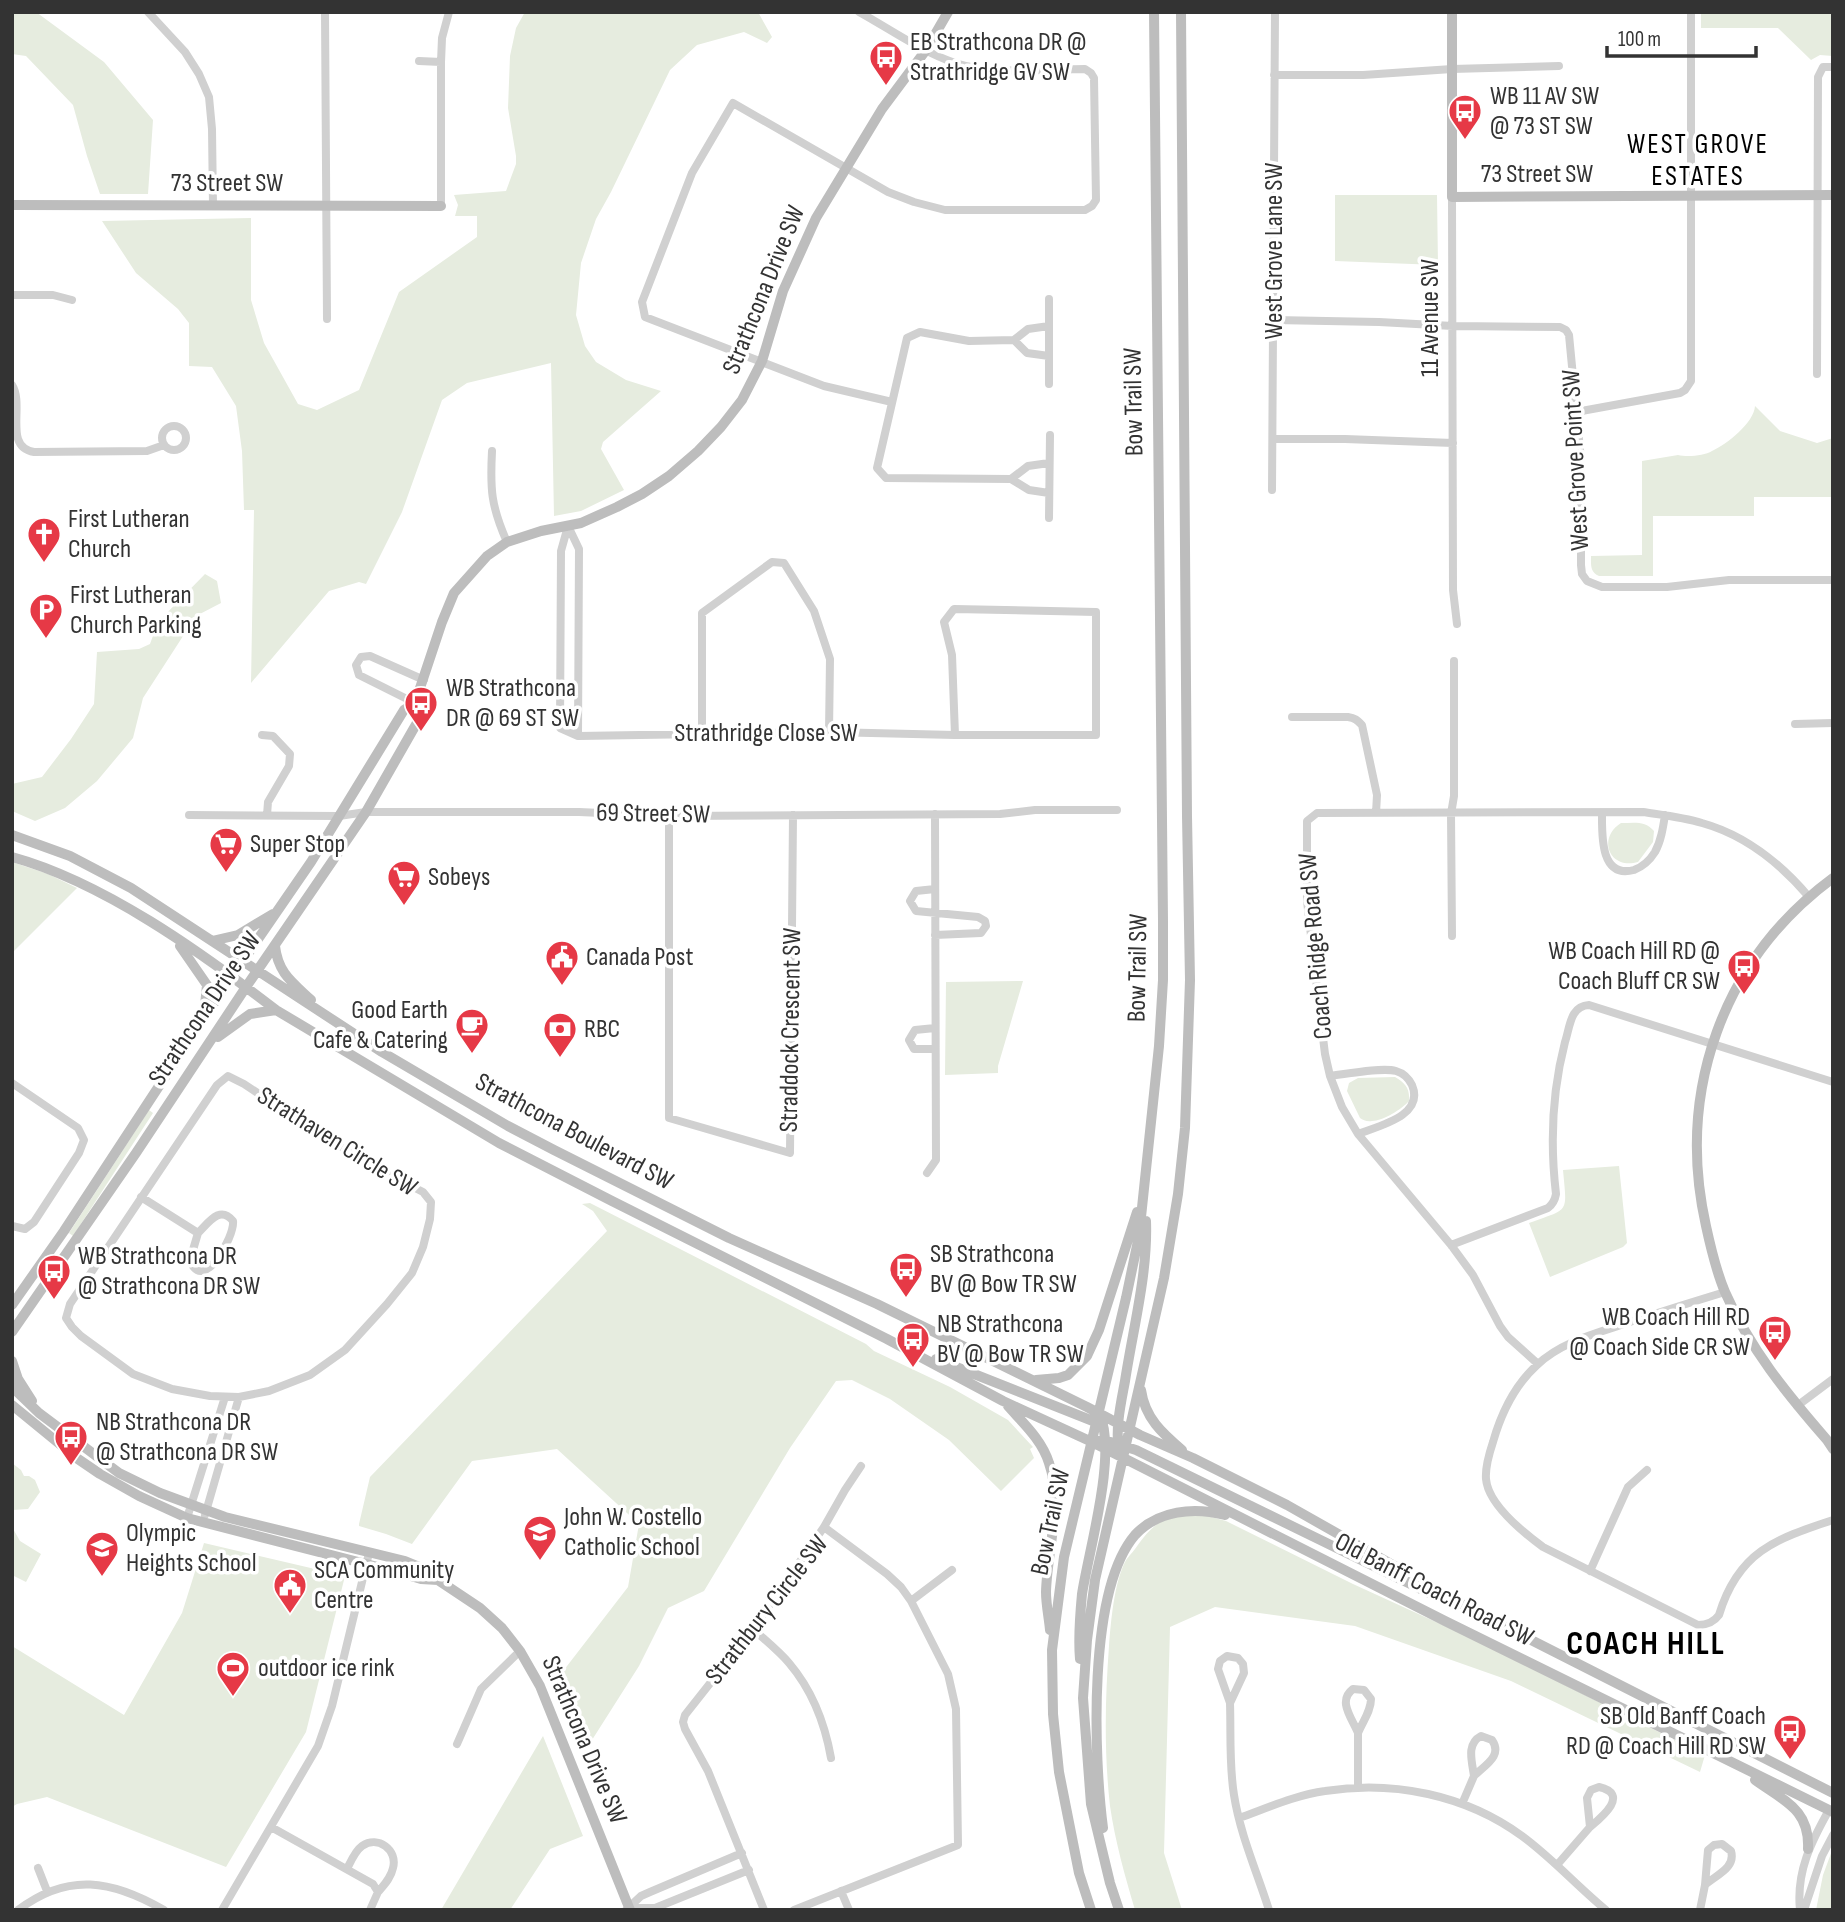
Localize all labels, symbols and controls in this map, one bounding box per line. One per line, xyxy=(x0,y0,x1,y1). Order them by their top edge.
scale bar xyxy=(1607,14,1756,58)
place label: EB Strathcona DR @ Strathridge GV SW xyxy=(910,27,1086,88)
text: 100 m xyxy=(1618,27,1661,52)
bus stop icon: EB Strathcona DR @ Strathridge GV SW xyxy=(867,38,905,87)
place label: WB 11 AV SW @ 73 ST SW xyxy=(1490,81,1599,142)
bus stop icon: WB 11 AV SW @ 73 ST SW xyxy=(1446,92,1484,141)
district label: WEST GROVE ESTATES xyxy=(1627,128,1769,193)
street label: 73 Street SW xyxy=(1481,159,1593,190)
street label: West Grove Lane SW xyxy=(1259,163,1290,339)
street label: 73 Street SW xyxy=(171,168,283,199)
street label: Strathcona Drive SW xyxy=(716,201,812,379)
street label: 11 Avenue SW xyxy=(1415,259,1446,377)
street label: Bow Trail SW xyxy=(1118,347,1150,457)
street label: West Grove Point SW xyxy=(1556,369,1596,551)
place label: First Lutheran Church xyxy=(68,504,190,565)
church icon: First Lutheran Church xyxy=(25,515,63,564)
place label: First Lutheran Church Parking xyxy=(70,580,202,641)
parking icon: First Lutheran Church Parking xyxy=(27,591,65,640)
place label: WB Strathcona DR @ 69 ST SW xyxy=(446,673,579,734)
bus stop icon: WB Strathcona DR @ 69 ST SW xyxy=(402,684,440,733)
street label: Strathridge Close SW xyxy=(674,718,858,749)
street label: 69 Street SW xyxy=(596,798,710,830)
supermarket icon: Super Stop xyxy=(207,825,245,874)
place label: Super Stop xyxy=(250,829,345,860)
street label: Coach Ridge Road SW xyxy=(1292,852,1340,1040)
supermarket icon: Sobeys xyxy=(385,858,423,907)
place label: Sobeys xyxy=(428,862,490,893)
street label: Bow Trail SW xyxy=(1122,913,1154,1023)
street label: Strathcona Drive SW xyxy=(142,926,268,1092)
street label: Straddock Crescent SW xyxy=(774,927,808,1133)
place label: WB Coach Hill RD @ Coach Bluff CR SW xyxy=(1548,936,1720,997)
public building icon: Canada Post xyxy=(543,938,581,987)
place label: Canada Post xyxy=(586,942,693,973)
bus stop icon: WB Coach Hill RD @ Coach Bluff CR SW xyxy=(1725,947,1763,996)
place label: Good Earth Cafe & Catering xyxy=(313,995,448,1056)
cafe icon: Good Earth Cafe & Catering xyxy=(453,1006,491,1055)
bank icon: RBC xyxy=(541,1010,579,1059)
place label: RBC xyxy=(584,1014,620,1045)
street label: Strathcona Boulevard SW xyxy=(470,1067,678,1197)
street label: Strathaven Circle SW xyxy=(251,1080,423,1204)
place label: SB Strathcona BV @ Bow TR SW xyxy=(930,1239,1077,1300)
place label: WB Strathcona DR @ Strathcona DR SW xyxy=(78,1241,260,1302)
bus stop icon: SB Strathcona BV @ Bow TR SW xyxy=(887,1250,925,1299)
bus stop icon: WB Strathcona DR @ Strathcona DR SW xyxy=(35,1252,73,1301)
place label: WB Coach Hill RD @ Coach Side CR SW xyxy=(1569,1302,1750,1363)
place label: NB Strathcona BV @ Bow TR SW xyxy=(937,1309,1084,1370)
bus stop icon: WB Coach Hill RD @ Coach Side CR SW xyxy=(1756,1313,1794,1362)
bus stop icon: NB Strathcona BV @ Bow TR SW xyxy=(894,1320,932,1369)
place label: NB Strathcona DR @ Strathcona DR SW xyxy=(96,1407,278,1468)
bus stop icon: NB Strathcona DR @ Strathcona DR SW xyxy=(52,1418,90,1467)
street label: Bow Trail SW xyxy=(1025,1466,1077,1578)
place label: John W. Costello Catholic School xyxy=(563,1502,702,1563)
school or university icon: John W. Costello Catholic School xyxy=(521,1513,559,1562)
place label: Olympic Heights School xyxy=(126,1518,256,1579)
street label: Old Banff Coach Road SW xyxy=(1330,1527,1539,1654)
school or university icon: Olympic Heights School xyxy=(83,1529,121,1578)
street label: Strathbury Circle SW xyxy=(699,1529,835,1691)
place label: SCA Community Centre xyxy=(314,1555,454,1616)
public building icon: SCA Community Centre xyxy=(271,1566,309,1615)
district label: COACH HILL xyxy=(1566,1624,1726,1664)
sports icon: outdoor ice rink xyxy=(214,1649,252,1698)
street label: Strathcona Drive SW xyxy=(535,1652,633,1829)
place label: outdoor ice rink xyxy=(258,1653,395,1684)
place label: SB Old Banff Coach RD @ Coach Hill RD SW xyxy=(1566,1701,1766,1762)
bus stop icon: SB Old Banff Coach RD @ Coach Hill RD SW xyxy=(1771,1712,1809,1761)

